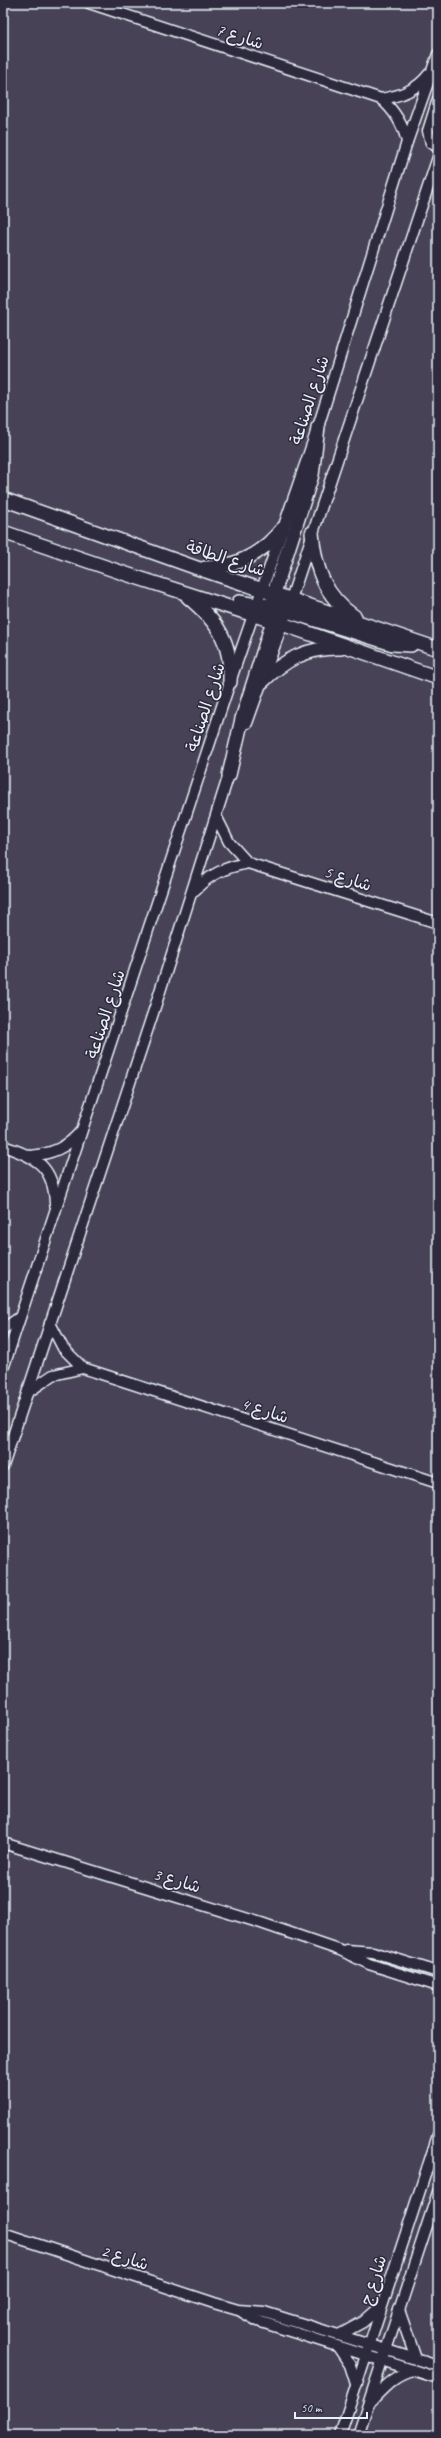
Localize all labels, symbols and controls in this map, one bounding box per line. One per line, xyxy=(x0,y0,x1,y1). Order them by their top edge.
street label: شارع 7 xyxy=(213,19,266,55)
street label: شارع الصناعة xyxy=(285,353,335,448)
street label: شارع الطاقة xyxy=(183,536,268,582)
street label: شارع الصناعة xyxy=(181,660,231,755)
street label: شارع 5 xyxy=(321,861,374,897)
street label: شارع الصناعة xyxy=(81,967,131,1062)
street label: شارع 4 xyxy=(238,1393,291,1429)
street label: شارع 3 xyxy=(150,1863,203,1899)
street label: شارع 2 xyxy=(98,2240,151,2276)
street label: شارع ج xyxy=(356,2252,392,2308)
scale bar xyxy=(295,2394,367,2420)
text: 50 m xyxy=(301,2400,323,2416)

